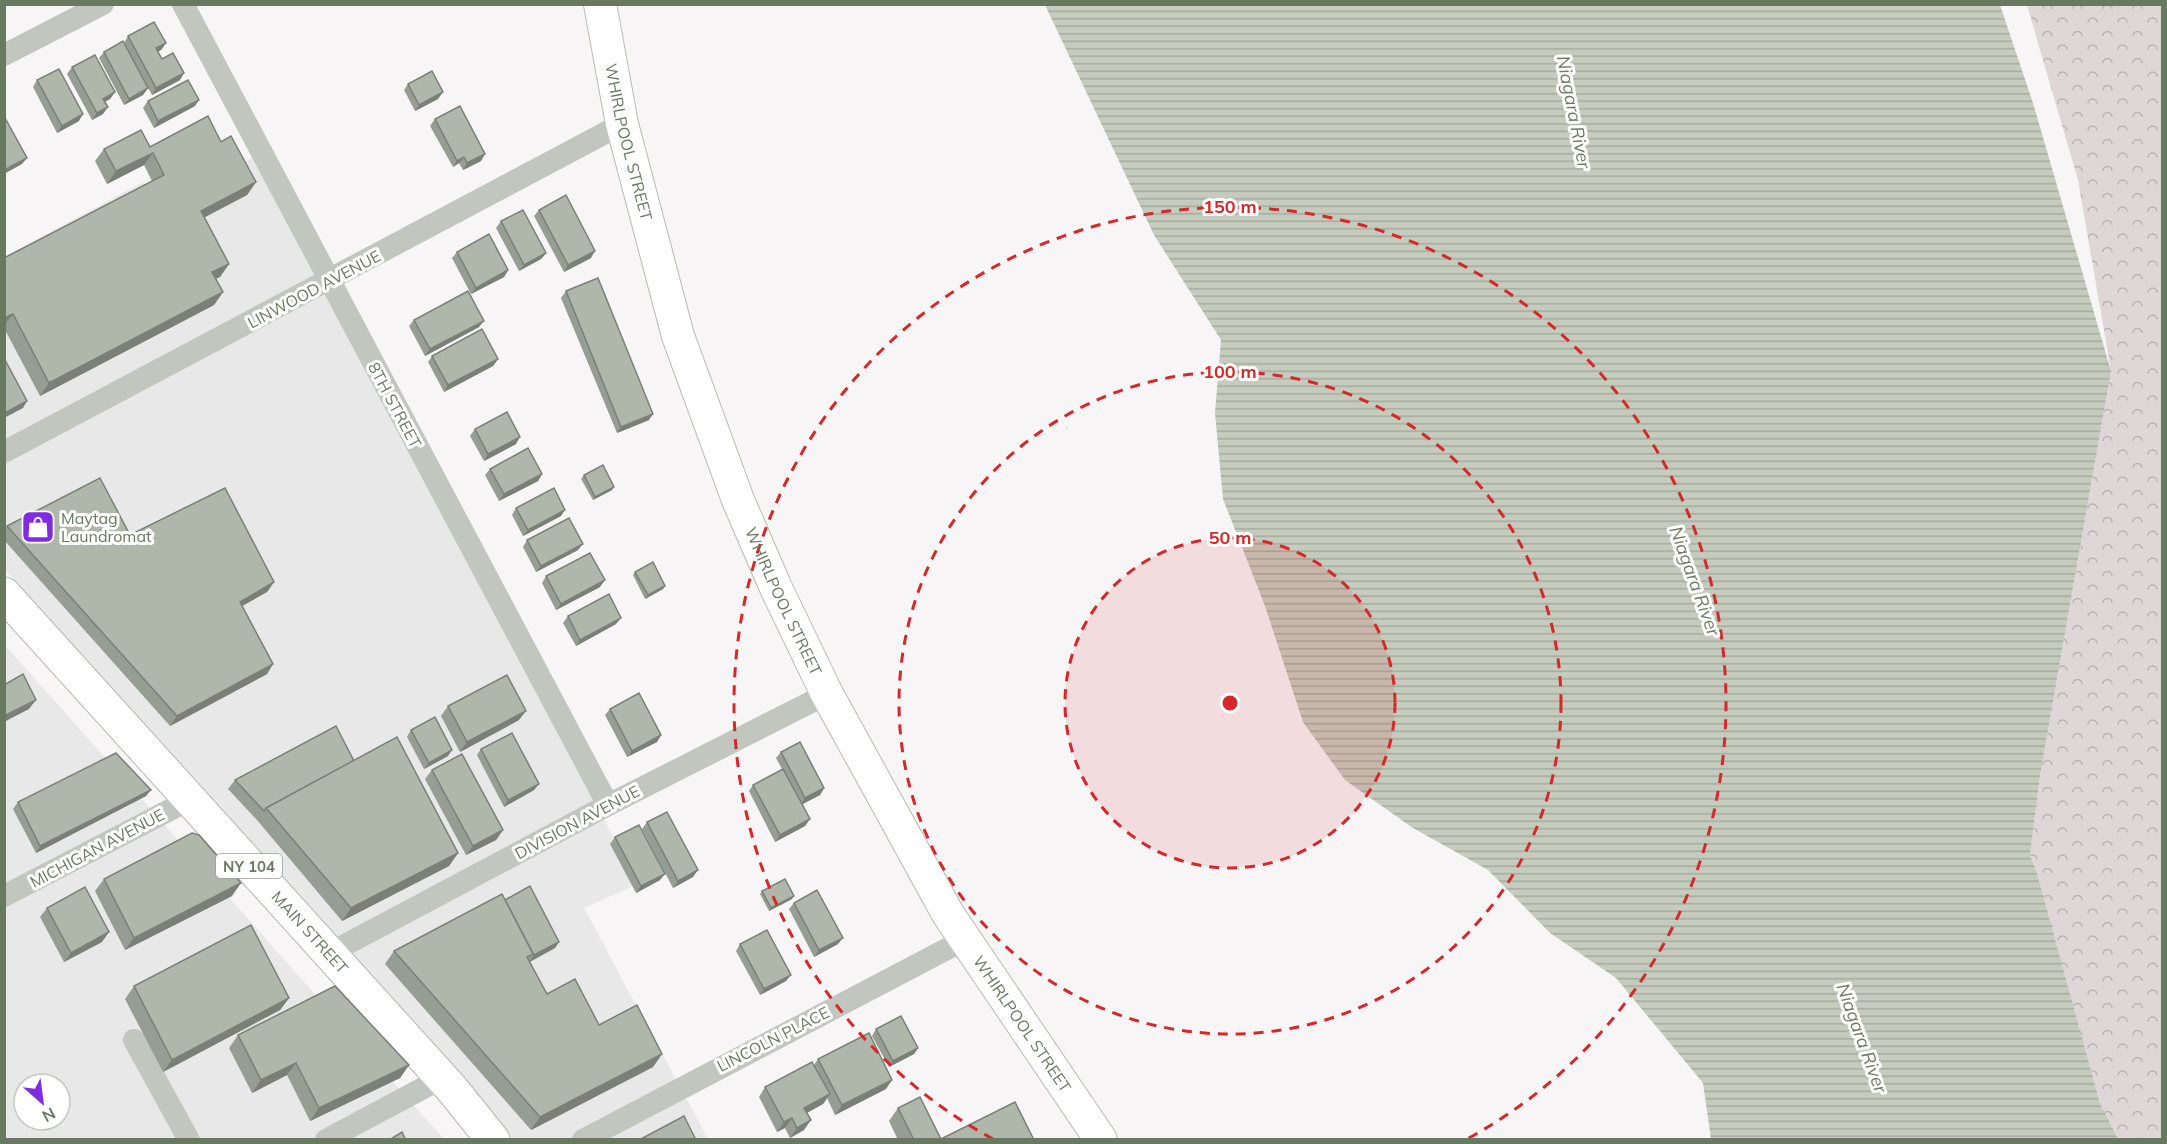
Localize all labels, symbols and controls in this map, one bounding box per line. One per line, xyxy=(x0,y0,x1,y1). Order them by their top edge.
water label: Niagara River xyxy=(1552,54,1597,172)
street label: WHIRLPOOL STREET xyxy=(601,62,657,223)
text: 150 m xyxy=(1203,195,1257,218)
street label: LINWOOD AVENUE xyxy=(244,246,384,332)
street label: 8TH STREET xyxy=(364,359,426,452)
text: 100 m xyxy=(1203,360,1257,383)
place label: Maytag Laundromat xyxy=(61,508,152,546)
shop icon: Maytag Laundromat xyxy=(20,509,56,545)
water label: Niagara River xyxy=(1665,523,1726,640)
street label: WHIRLPOOL STREET xyxy=(741,524,827,679)
text: 50 m xyxy=(1209,526,1251,549)
centre of rings xyxy=(1220,693,1240,713)
street label: DIVISION AVENUE xyxy=(511,781,643,863)
street label: MICHIGAN AVENUE xyxy=(26,804,168,892)
road number: NY 104 xyxy=(216,854,282,878)
street label: MAIN STREET xyxy=(267,887,353,978)
street label: WHIRLPOOL STREET xyxy=(969,952,1076,1096)
water label: Niagara River xyxy=(1832,980,1893,1097)
street label: LINCOLN PLACE xyxy=(714,1002,832,1076)
north arrow xyxy=(12,1072,72,1132)
text: N xyxy=(39,1104,59,1127)

